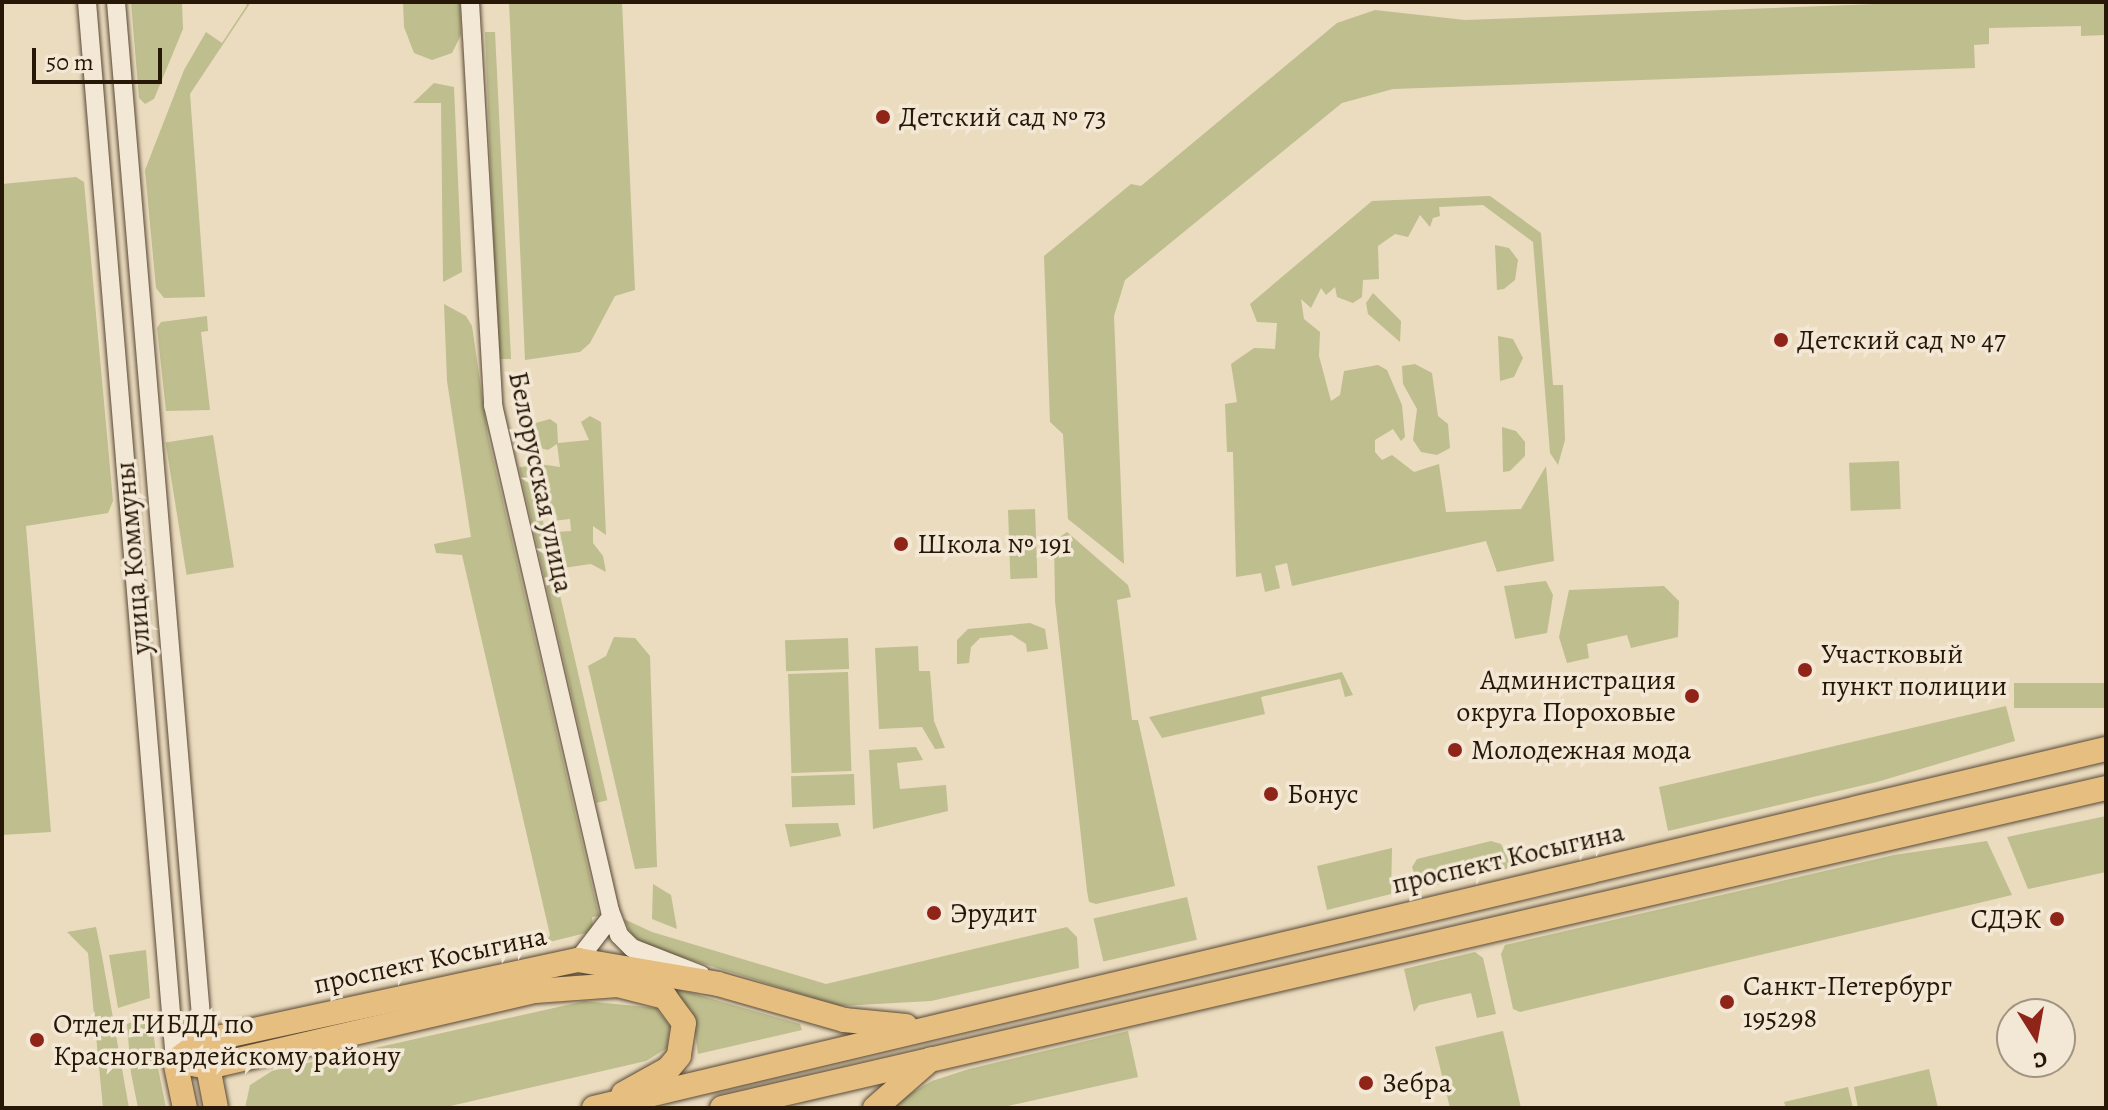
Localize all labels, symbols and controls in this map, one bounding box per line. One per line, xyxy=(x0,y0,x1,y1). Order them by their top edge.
scale bar xyxy=(36,32,166,82)
text: 50 m xyxy=(46,46,94,78)
place label: Детский сад № 73 xyxy=(899,100,1107,134)
marker: Детский сад № 73 xyxy=(874,108,892,126)
place label: Детский сад № 47 xyxy=(1797,323,2006,357)
marker: Детский сад № 47 xyxy=(1772,331,1790,349)
street label: Белорусская улица xyxy=(501,368,581,596)
street label: улица Коммуны xyxy=(108,460,158,656)
place label: Школа № 191 xyxy=(917,527,1071,561)
marker: Школа № 191 xyxy=(892,535,910,553)
place label: Участковый пункт полиции xyxy=(1821,637,2007,703)
marker: Участковый пункт полиции xyxy=(1796,661,1814,679)
place label: Администрация округа Пороховые xyxy=(1456,663,1676,729)
marker: Администрация округа Пороховые xyxy=(1683,687,1701,705)
place label: Молодежная мода xyxy=(1471,733,1691,767)
marker: Молодежная мода xyxy=(1446,741,1464,759)
place label: Бонус xyxy=(1287,777,1359,811)
marker: Бонус xyxy=(1262,785,1280,803)
street label: проспект Косыгина xyxy=(1389,815,1627,901)
place label: Эрудит xyxy=(950,896,1037,930)
place label: СДЭК xyxy=(1970,902,2041,936)
marker: Эрудит xyxy=(925,904,943,922)
marker: СДЭК xyxy=(2048,910,2066,928)
street label: проспект Косыгина xyxy=(310,919,550,1001)
place label: Санкт-Петербург 195298 xyxy=(1743,969,1952,1035)
marker: Санкт-Петербург 195298 xyxy=(1718,993,1736,1011)
north arrow xyxy=(1996,998,2076,1078)
place label: Отдел ГИБДД по Красногвардейскому району xyxy=(53,1007,401,1073)
marker: Отдел ГИБДД по Красногвардейскому району xyxy=(28,1031,46,1049)
text: С xyxy=(2031,1044,2050,1076)
place label: Зебра xyxy=(1382,1066,1452,1100)
marker: Зебра xyxy=(1357,1074,1375,1092)

